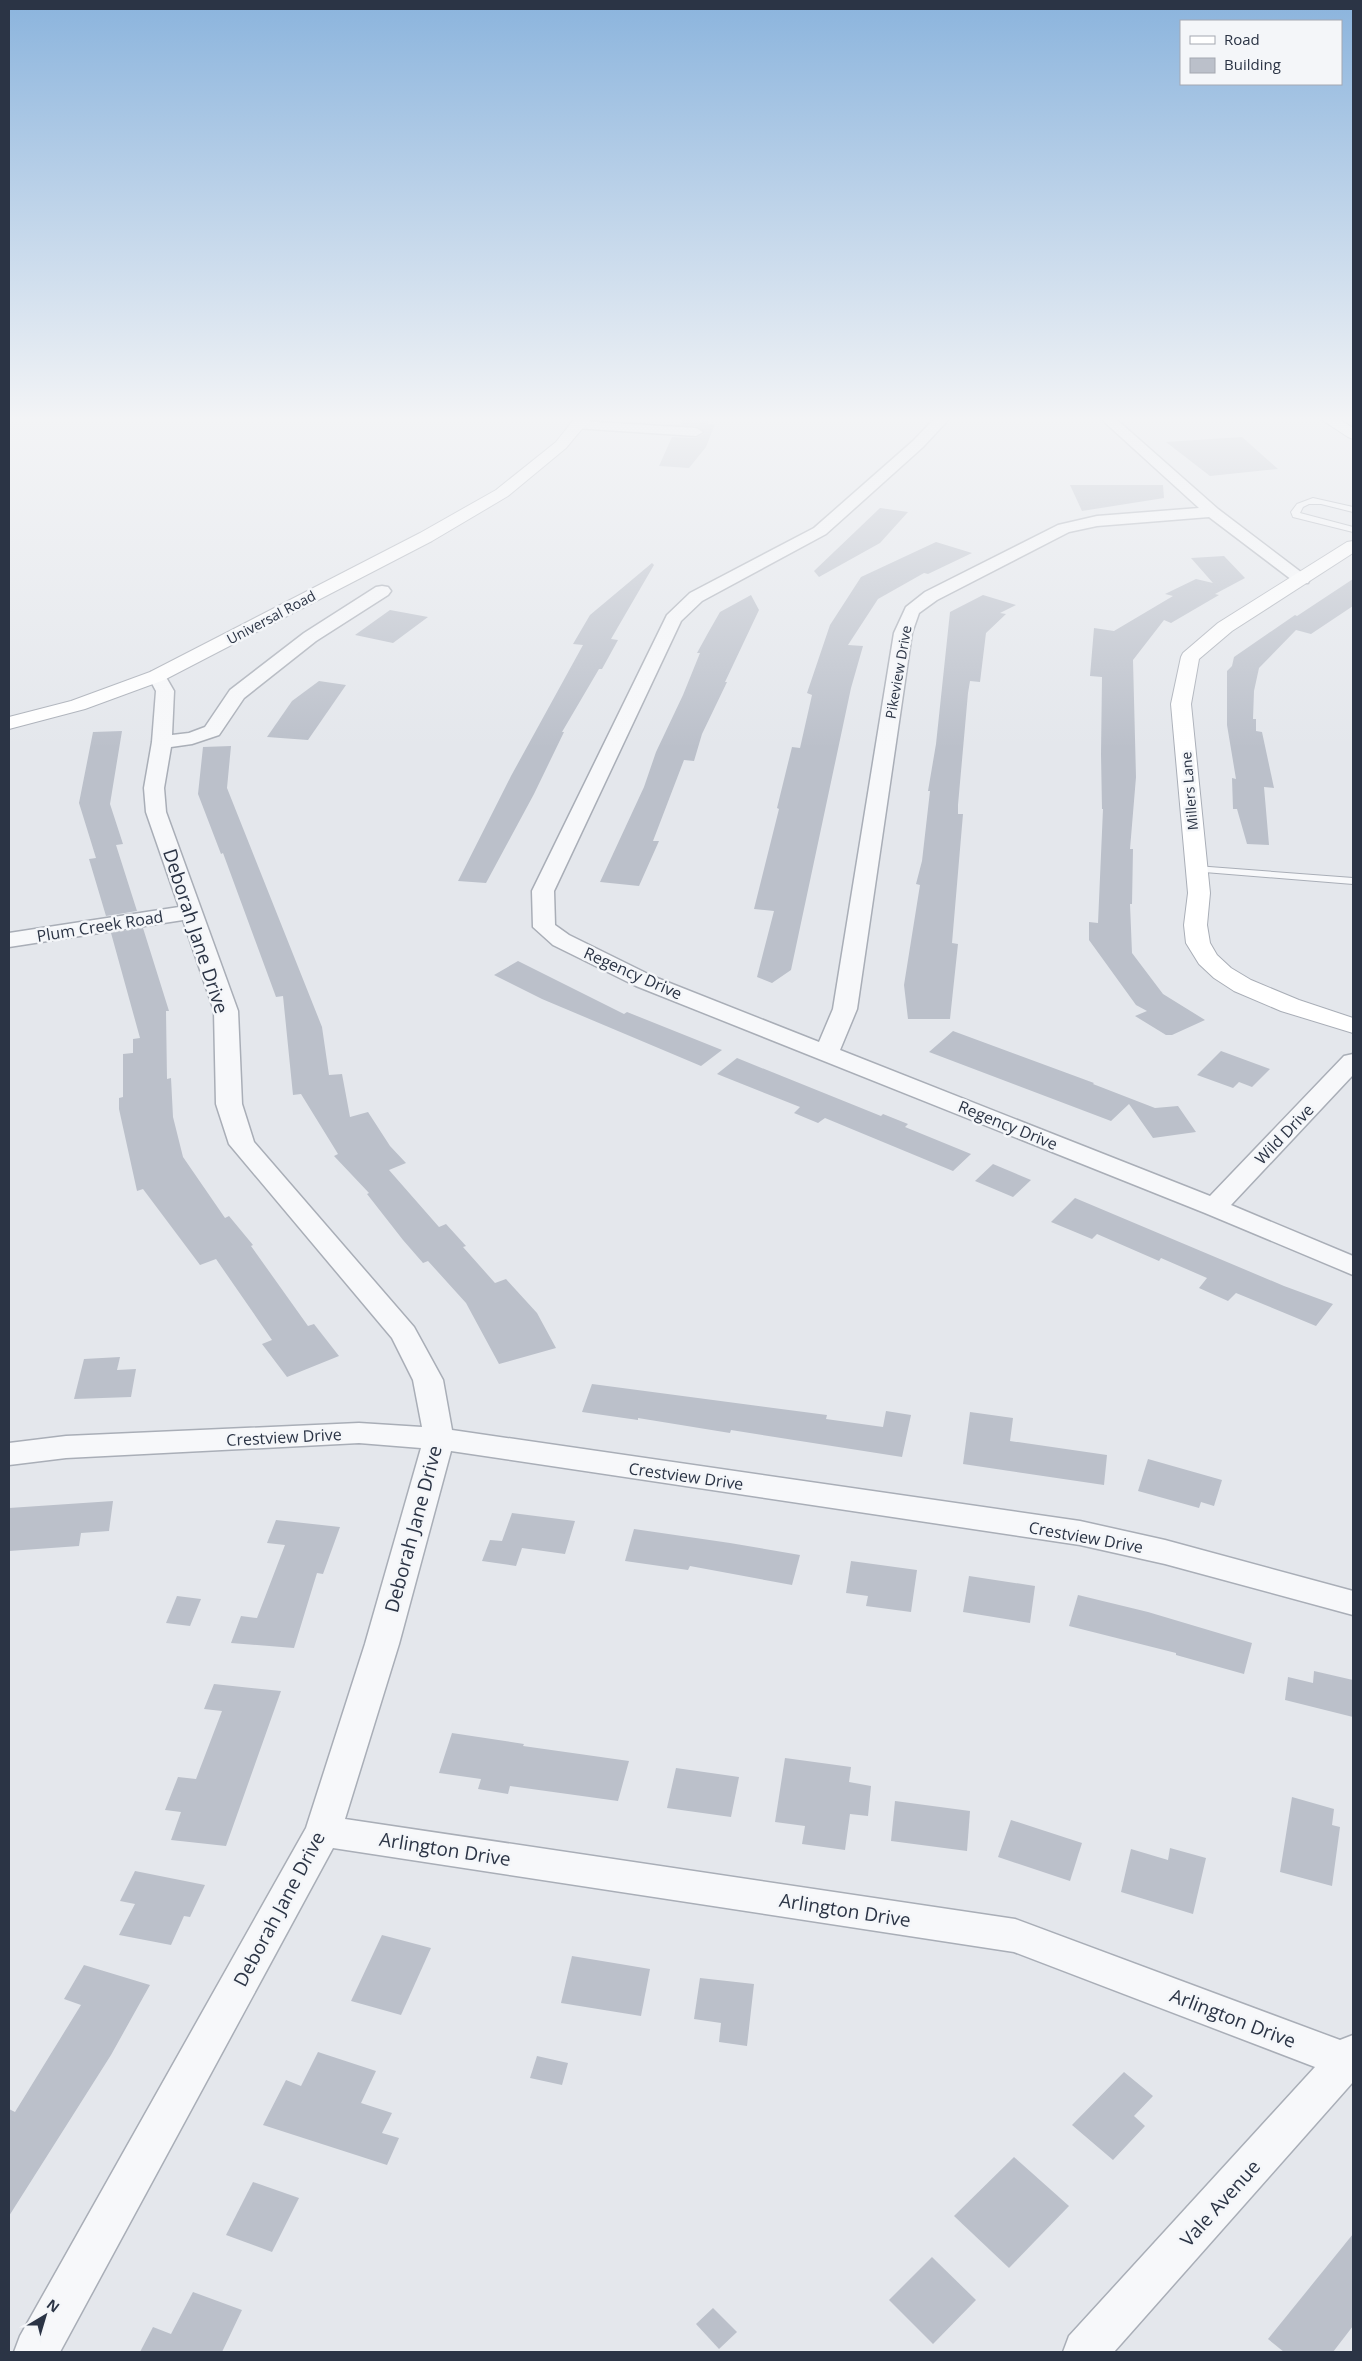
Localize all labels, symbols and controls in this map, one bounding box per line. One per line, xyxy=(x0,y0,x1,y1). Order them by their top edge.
legend xyxy=(1180,20,1342,85)
text: Road xyxy=(1224,29,1260,49)
text: Building xyxy=(1224,54,1281,74)
street label: Universal Road xyxy=(223,586,319,648)
street label: Pikeview Drive xyxy=(880,624,916,720)
street label: Millers Lane xyxy=(1176,751,1202,831)
street label: Deborah Jane Drive xyxy=(157,845,235,1017)
street label: Plum Creek Road xyxy=(35,905,165,947)
street label: Regency Drive xyxy=(580,942,686,1004)
street label: Regency Drive xyxy=(955,1095,1061,1155)
street label: Wild Drive xyxy=(1250,1099,1318,1169)
street label: Crestview Drive xyxy=(226,1423,342,1451)
street label: Deborah Jane Drive xyxy=(378,1443,448,1615)
street label: Crestview Drive xyxy=(627,1457,745,1495)
street label: Crestview Drive xyxy=(1027,1516,1145,1558)
street label: Arlington Drive xyxy=(377,1826,513,1872)
street label: Deborah Jane Drive xyxy=(227,1827,331,1991)
street label: Arlington Drive xyxy=(777,1887,913,1933)
street label: Arlington Drive xyxy=(1166,1982,1300,2054)
street label: Vale Avenue xyxy=(1174,2154,1266,2252)
north arrow xyxy=(20,2291,70,2341)
text: N xyxy=(43,2294,64,2316)

